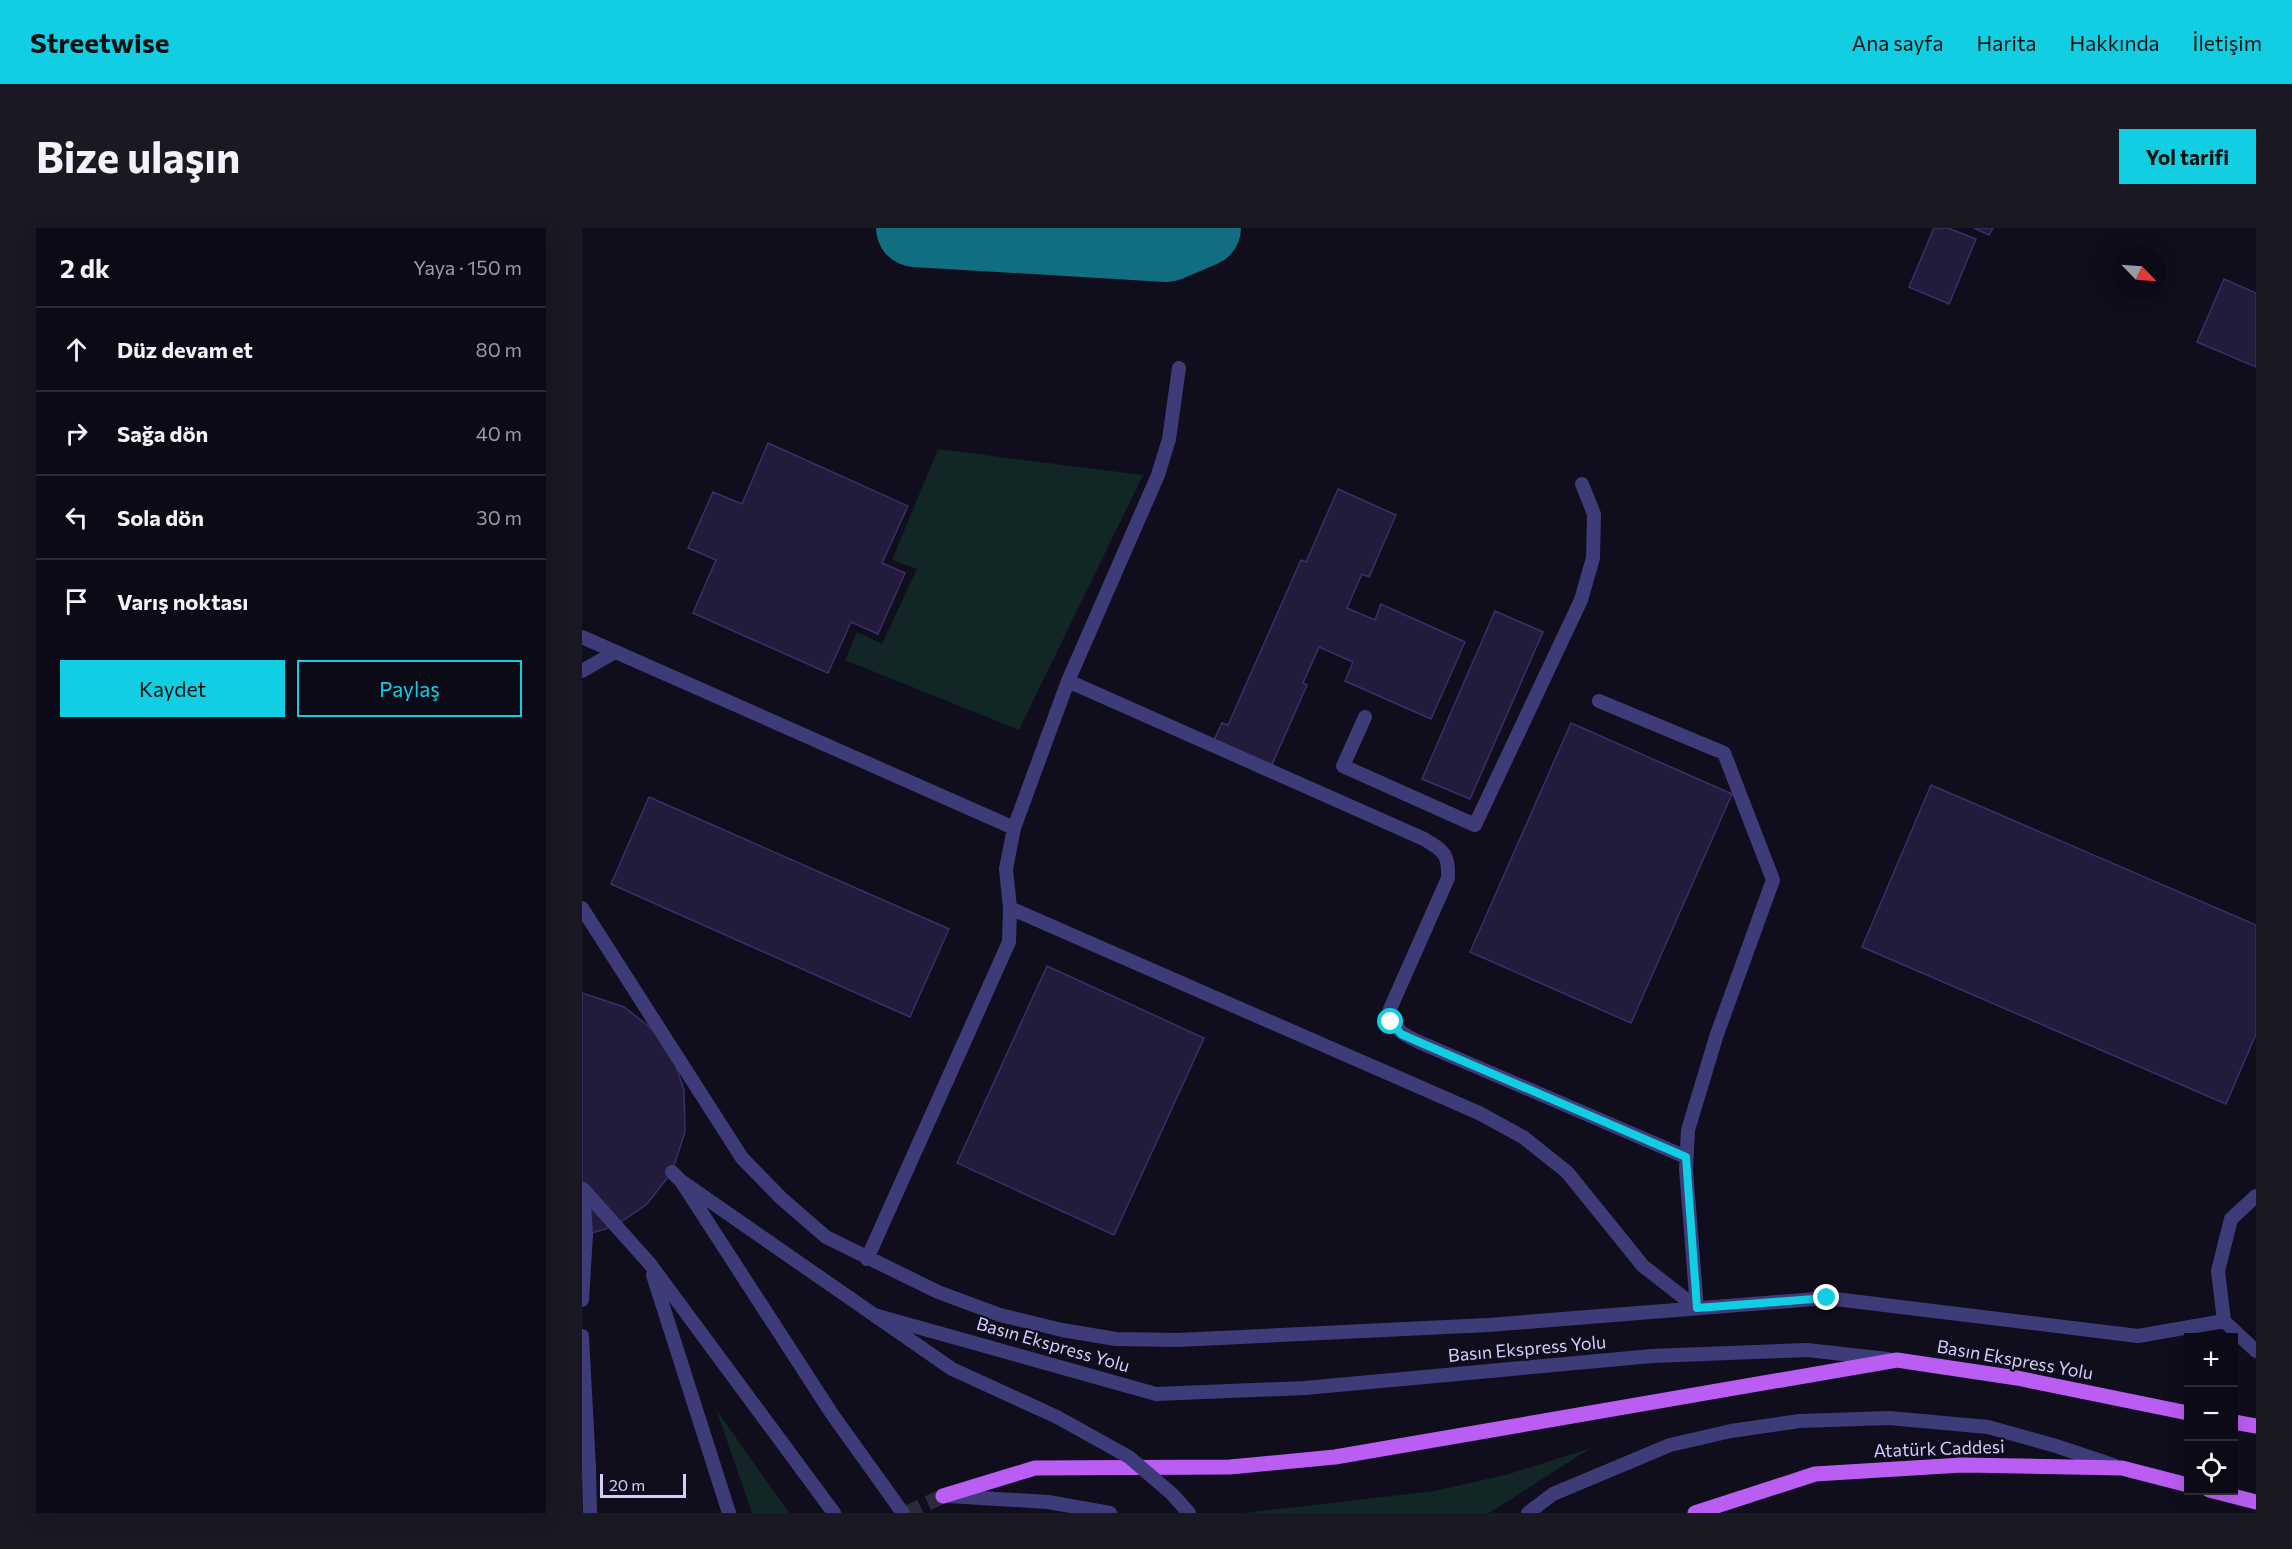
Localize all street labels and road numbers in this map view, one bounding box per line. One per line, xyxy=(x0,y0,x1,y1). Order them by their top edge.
street label: Basın Ekspress Yolu xyxy=(974,1312,1132,1376)
street label: Basın Ekspress Yolu xyxy=(1447,1330,1607,1366)
street label: Basın Ekspress Yolu xyxy=(1935,1334,2095,1384)
street label: Atatürk Caddesi xyxy=(1873,1435,2005,1461)

